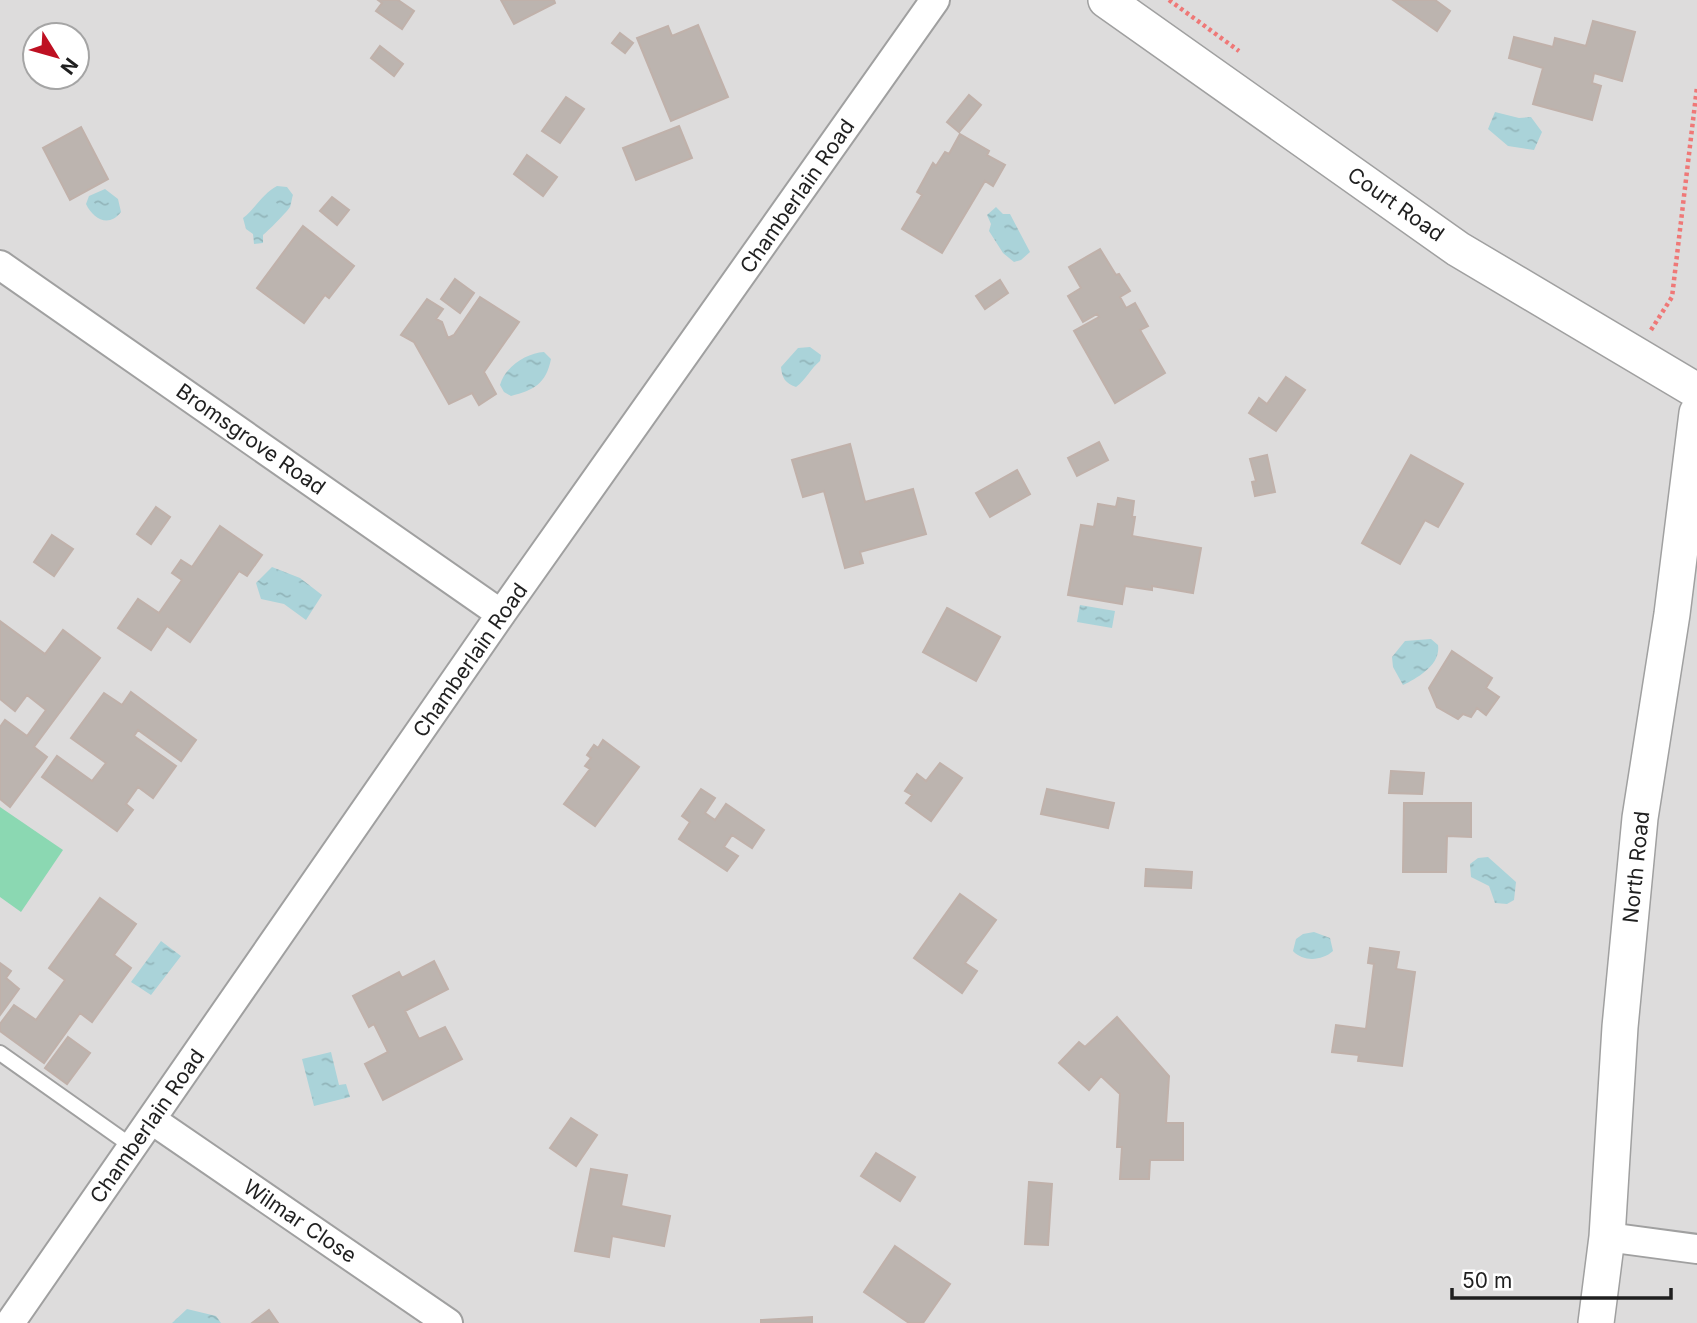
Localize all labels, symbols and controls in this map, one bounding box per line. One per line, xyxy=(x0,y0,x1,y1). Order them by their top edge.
north arrow xyxy=(21,21,91,91)
text: N xyxy=(56,53,83,79)
street label: Chamberlain Road xyxy=(735,114,859,278)
street label: Court Road xyxy=(1343,162,1449,246)
street label: Bromsgrove Road xyxy=(172,378,330,500)
street label: Chamberlain Road xyxy=(408,578,532,742)
street label: North Road xyxy=(1618,810,1654,924)
street label: Chamberlain Road xyxy=(85,1044,209,1208)
street label: Wilmar Close xyxy=(239,1174,361,1268)
scale bar xyxy=(1452,1256,1671,1300)
text: 50 m xyxy=(1462,1268,1512,1293)

